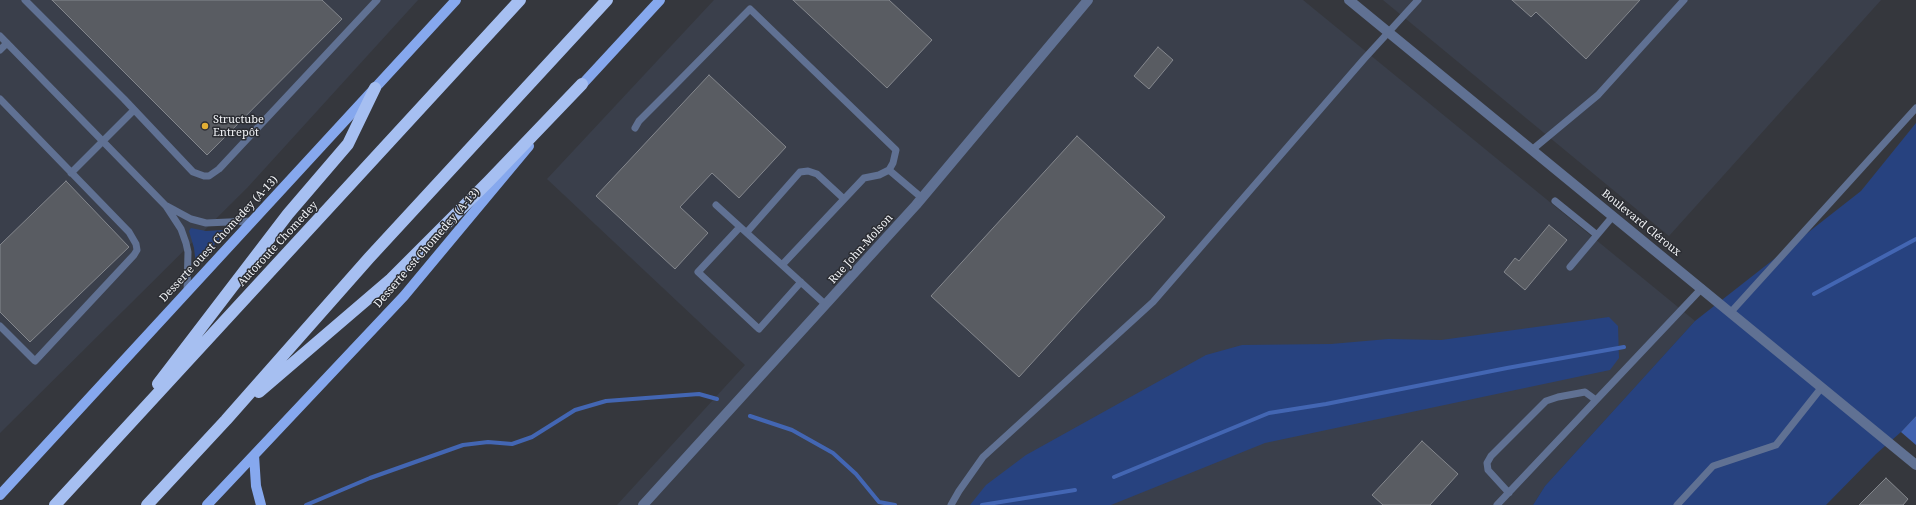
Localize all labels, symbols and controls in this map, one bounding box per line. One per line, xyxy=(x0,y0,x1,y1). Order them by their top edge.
place label: Structube Entrepôt xyxy=(213,113,264,139)
marker: Structube Entrepôt xyxy=(200,121,210,131)
street label: Desserte ouest Chomedey (A-13) xyxy=(157,173,281,305)
street label: Desserte est Chomedey (A-13) xyxy=(371,185,483,311)
street label: Boulevard Cléroux xyxy=(1599,187,1683,259)
street label: Autoroute Chomedey xyxy=(235,199,321,289)
street label: Rue John-Molson xyxy=(826,211,896,287)

